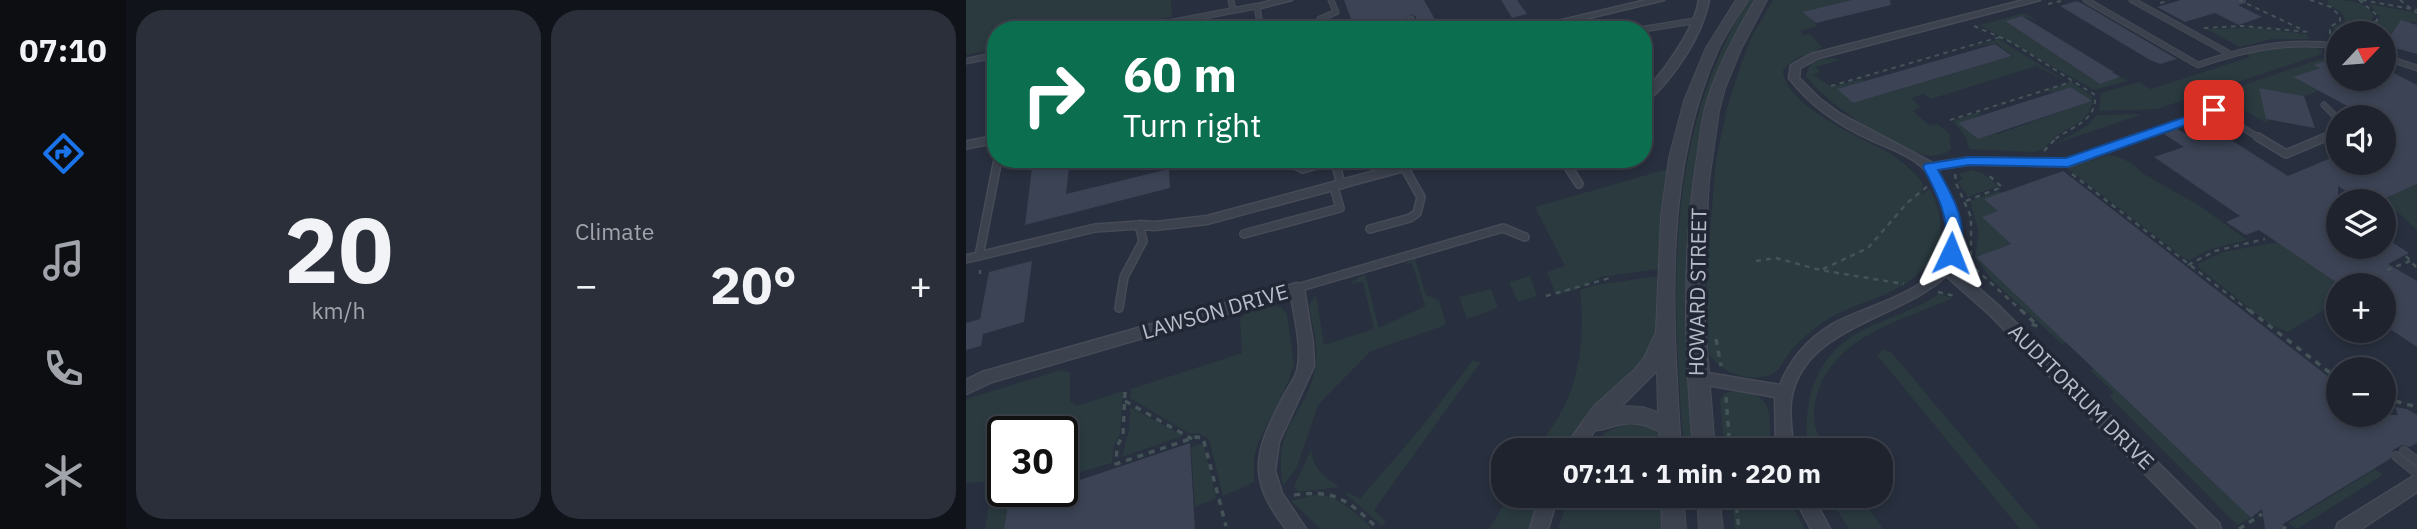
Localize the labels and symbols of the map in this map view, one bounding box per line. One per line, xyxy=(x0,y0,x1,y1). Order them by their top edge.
north arrow xyxy=(2326,21,2396,91)
pin xyxy=(2184,80,2244,140)
street label: HOWARD STREET xyxy=(1682,208,1712,376)
position arrow xyxy=(1914,216,1988,290)
street label: LAWSON DRIVE xyxy=(1138,277,1291,345)
street label: AUDITORIUM DRIVE xyxy=(2003,317,2161,475)
speed limit sign: 30 xyxy=(987,416,1078,507)

